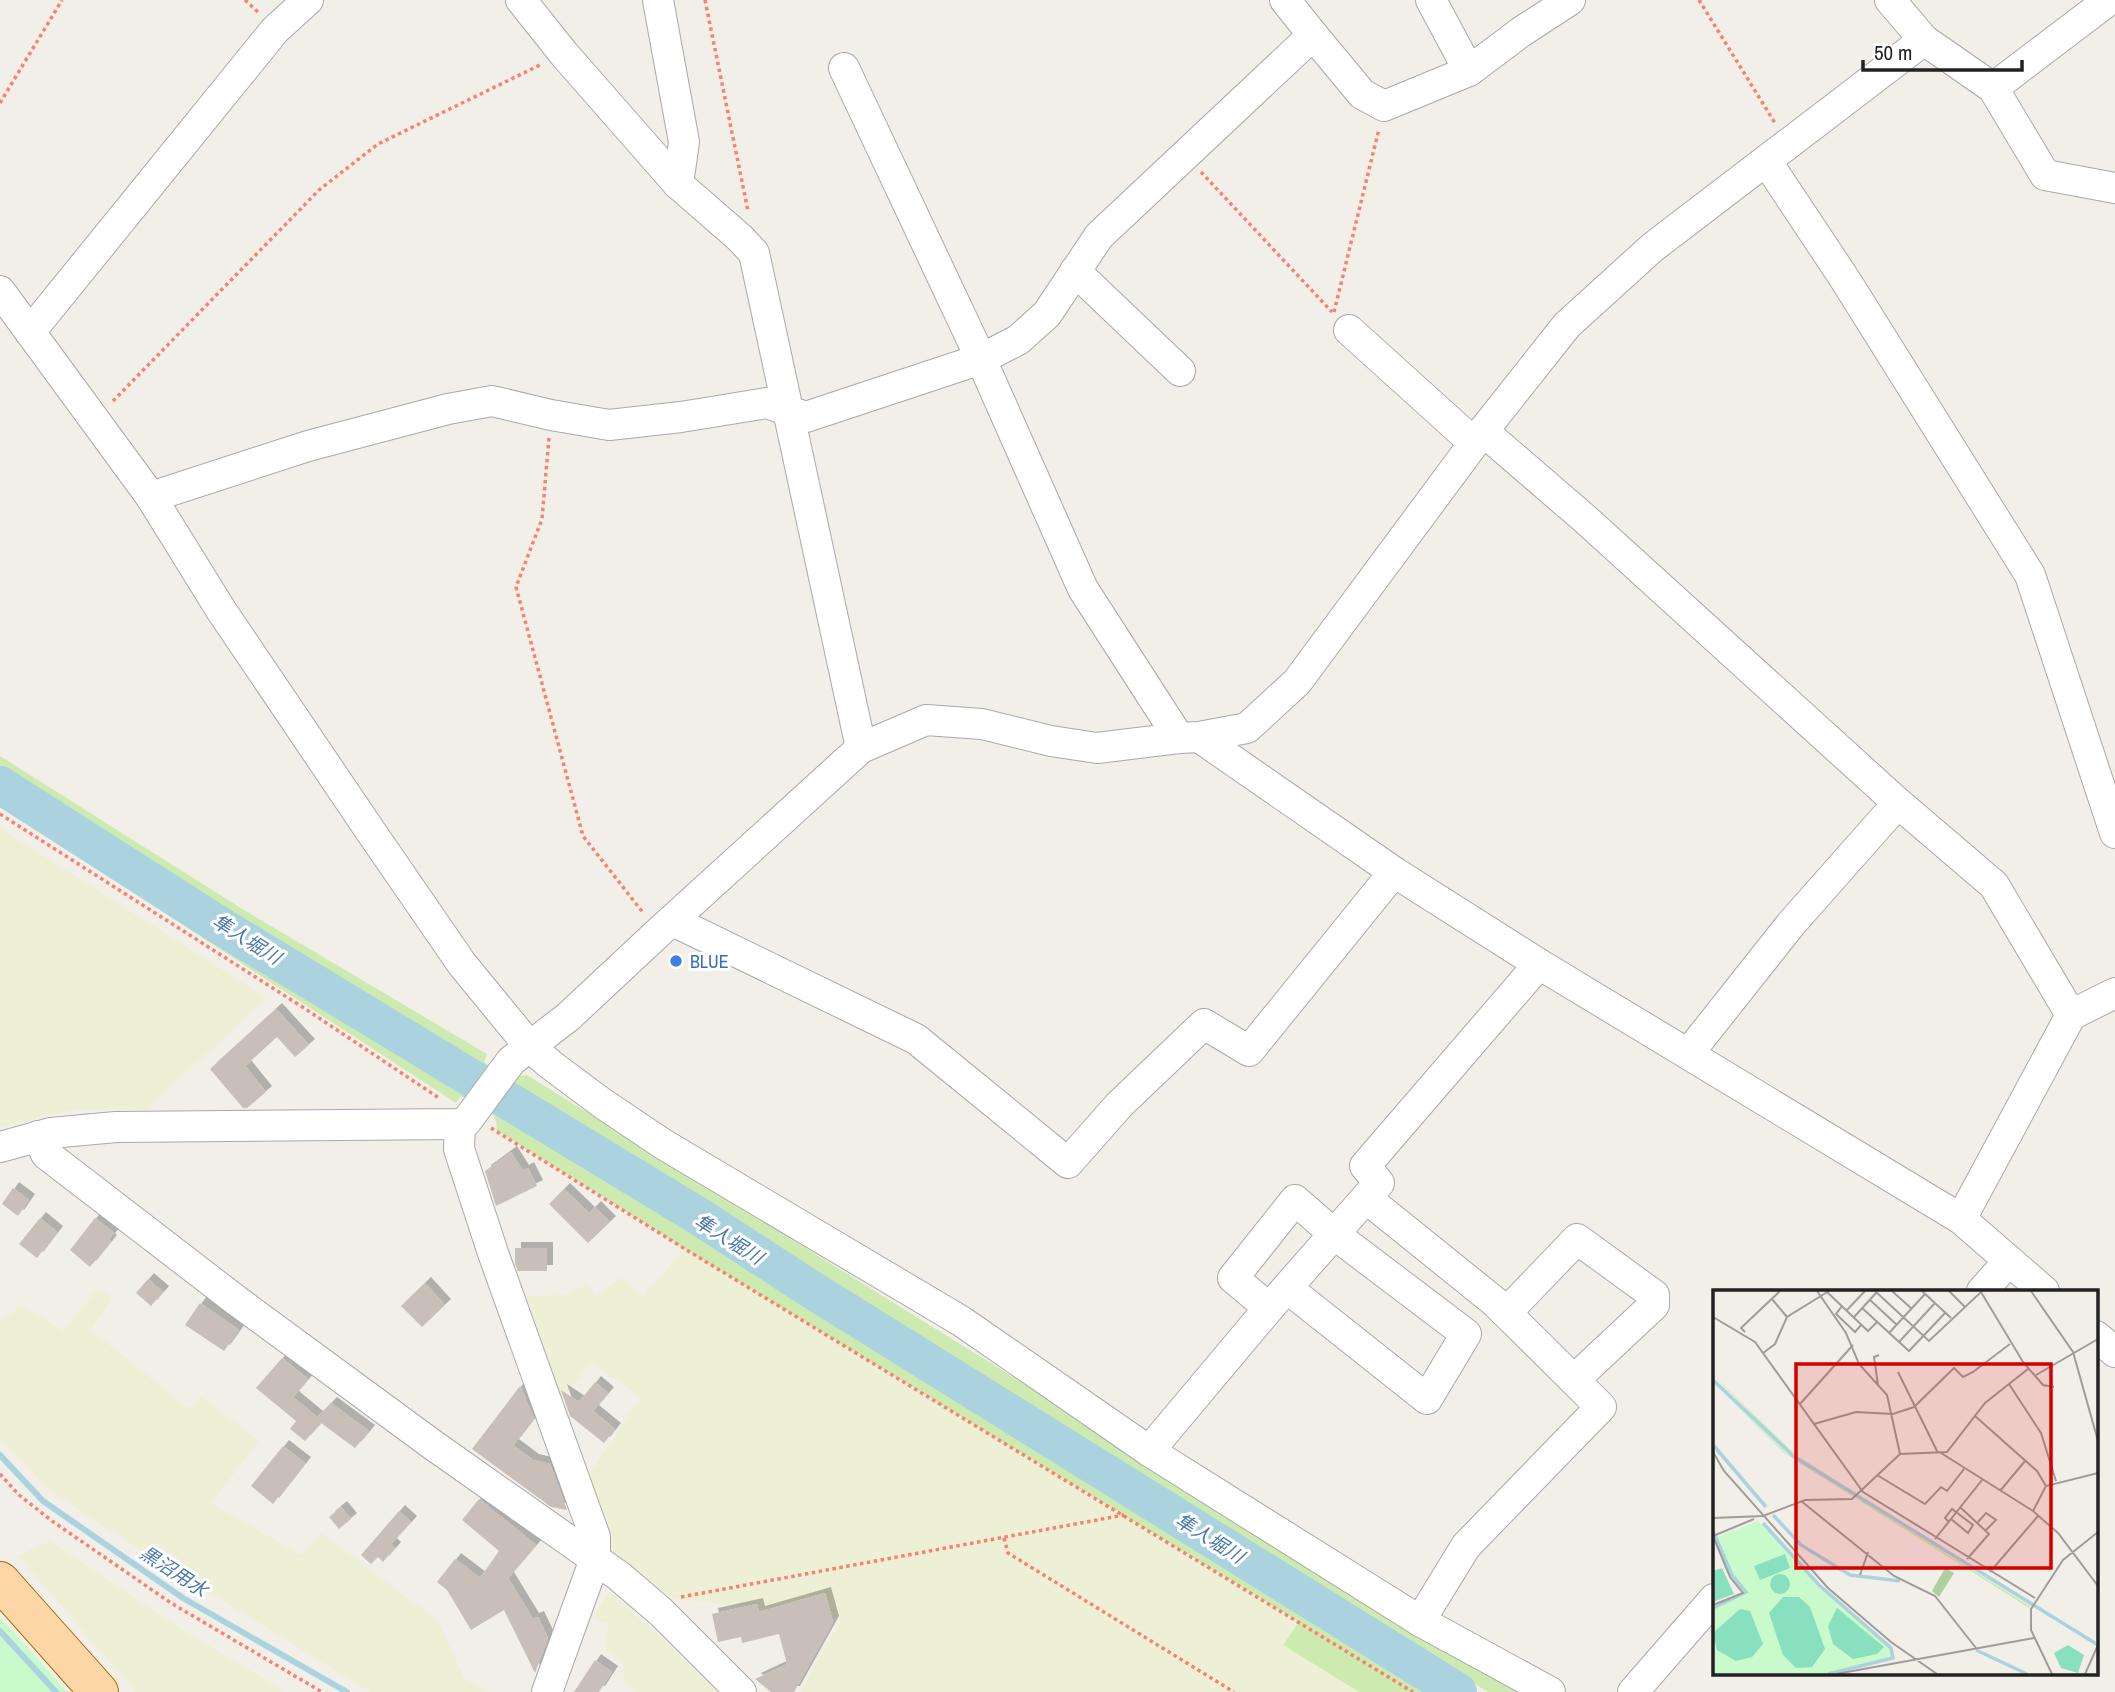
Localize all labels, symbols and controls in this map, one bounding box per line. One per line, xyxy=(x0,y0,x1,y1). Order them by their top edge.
scale bar xyxy=(1863,28,2022,72)
text: 50 m xyxy=(1874,38,1912,67)
water label: 隼人堀川 xyxy=(208,908,288,971)
place label: BLUE xyxy=(690,949,729,974)
marker: BLUE xyxy=(668,953,684,969)
water label: 隼人堀川 xyxy=(690,1208,770,1271)
inset map xyxy=(1713,1290,2098,1674)
water label: 隼人堀川 xyxy=(1171,1507,1251,1570)
water label: 黒沼用水 xyxy=(135,1539,215,1604)

